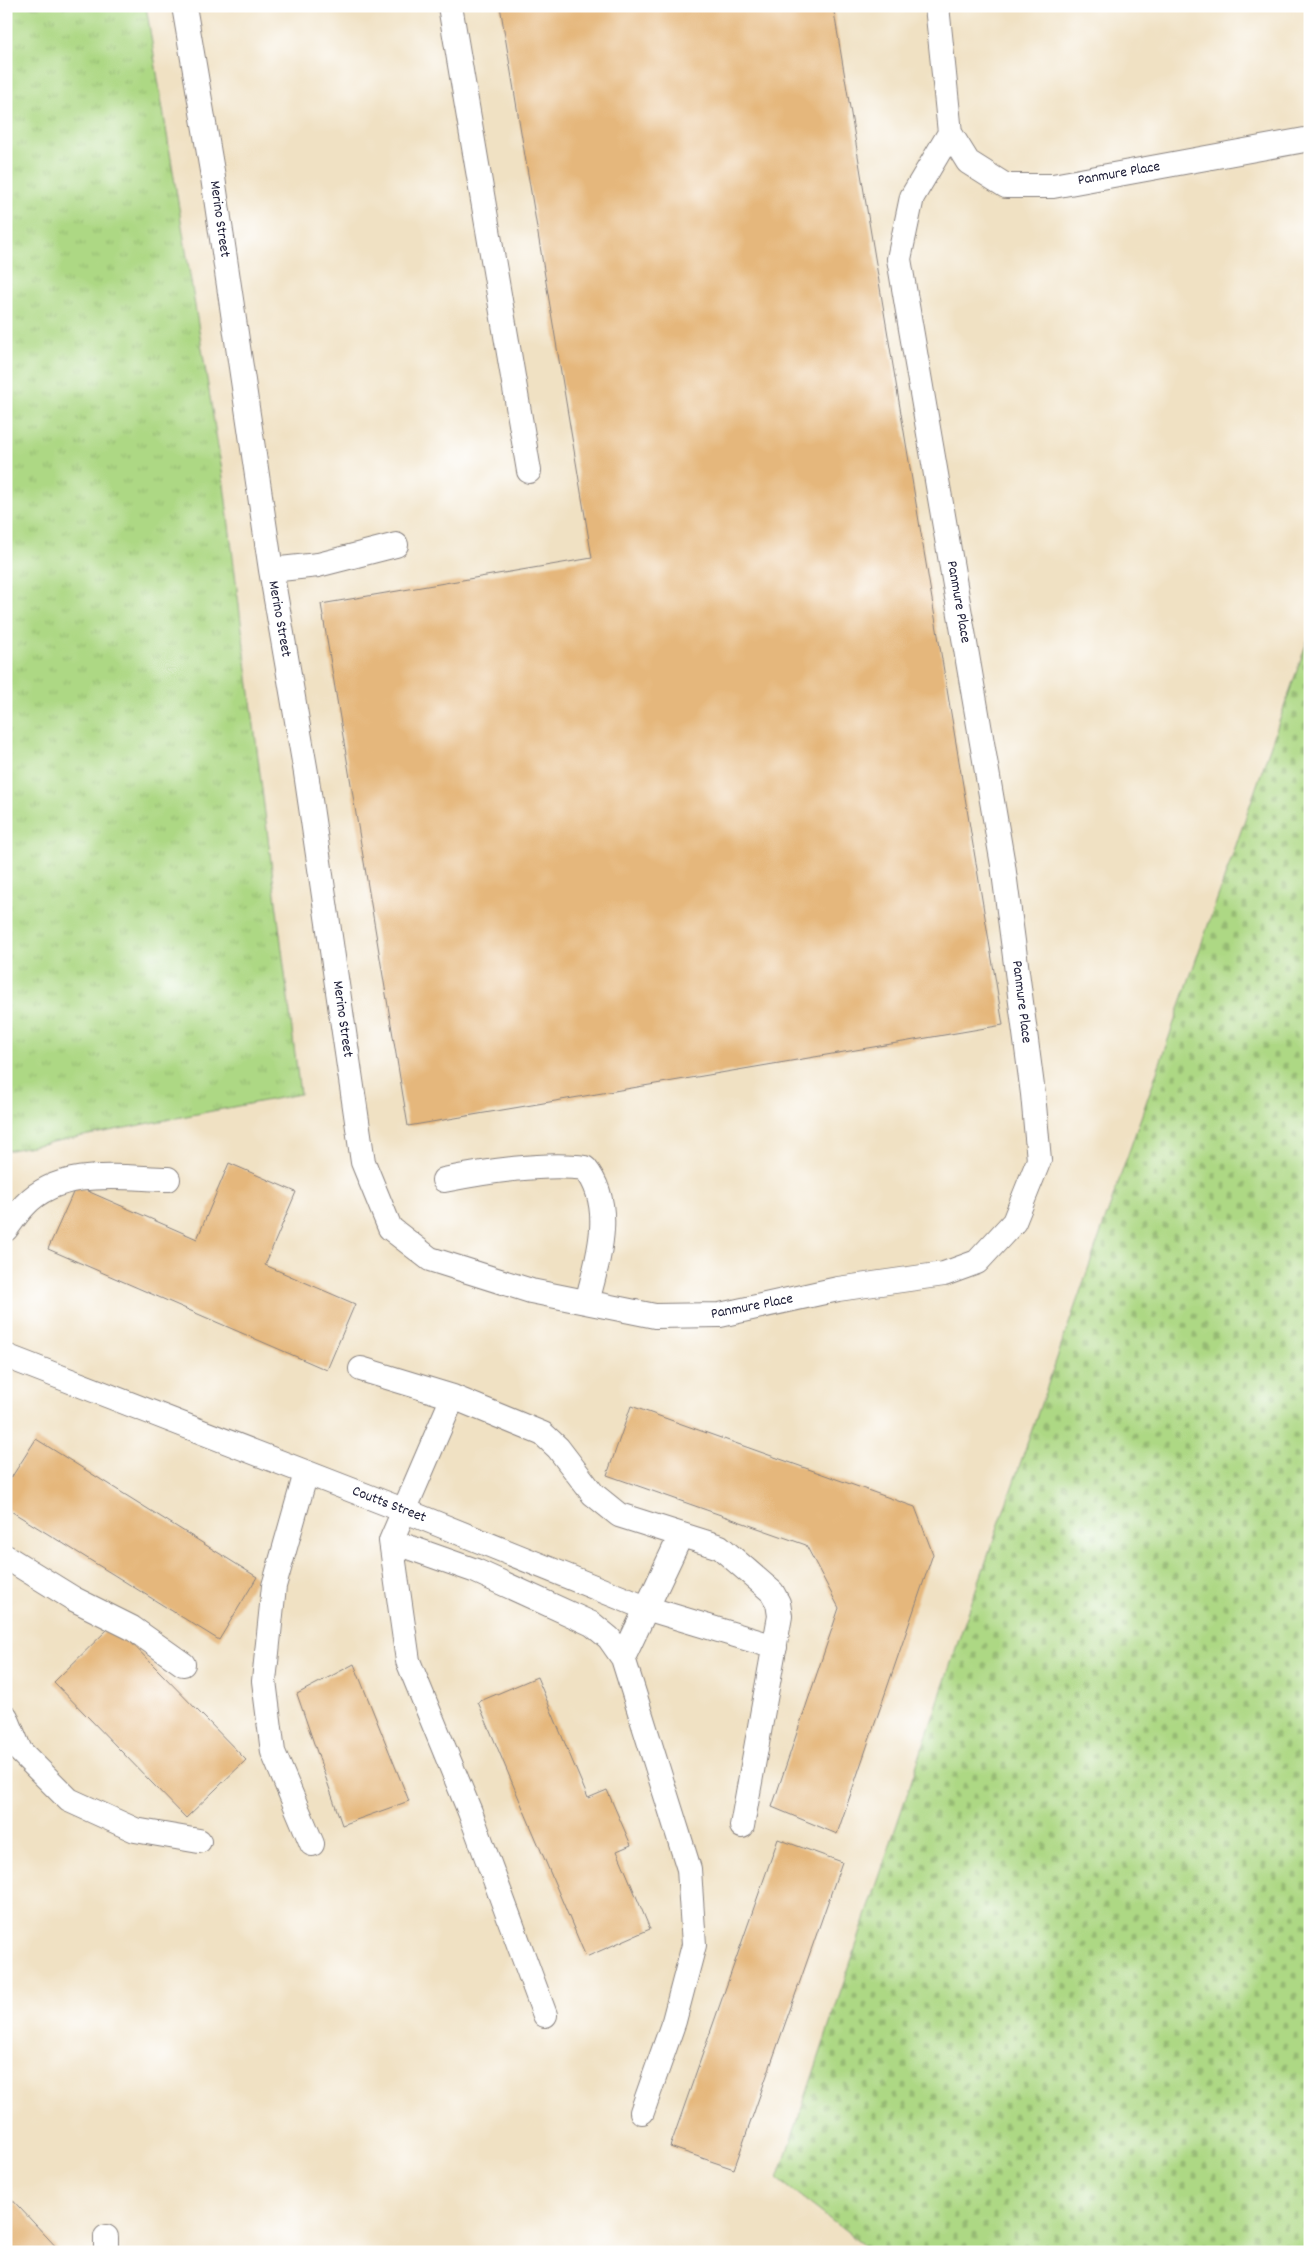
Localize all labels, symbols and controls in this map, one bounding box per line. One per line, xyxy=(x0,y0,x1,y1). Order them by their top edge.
street label: Panmure Place xyxy=(1076,156,1162,192)
street label: Merino Street xyxy=(203,179,235,259)
street label: Panmure Place xyxy=(940,559,976,645)
street label: Merino Street xyxy=(261,579,297,659)
street label: Panmure Place xyxy=(1005,959,1037,1045)
street label: Merino Street xyxy=(326,979,358,1059)
street label: Panmure Place xyxy=(709,1288,795,1326)
street label: Coutts Street xyxy=(349,1481,430,1529)

